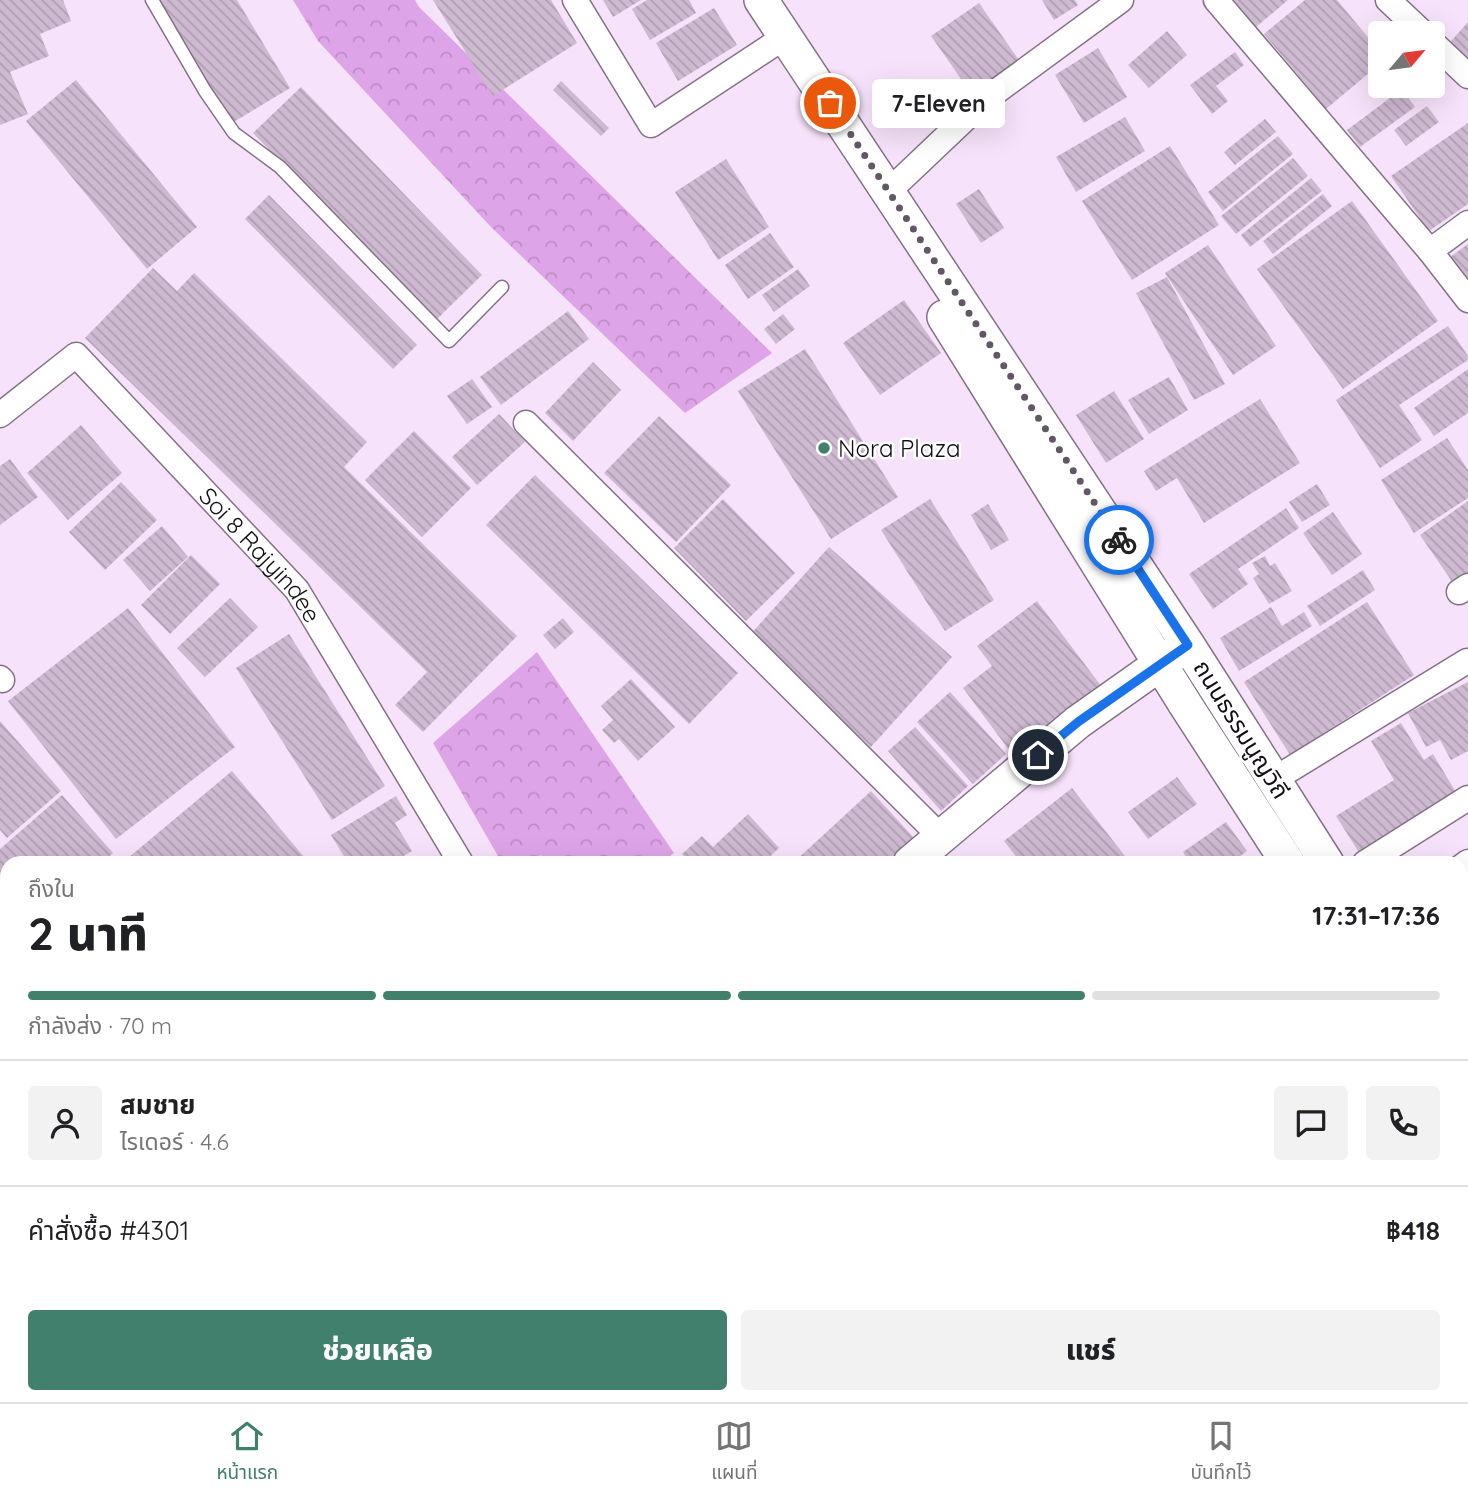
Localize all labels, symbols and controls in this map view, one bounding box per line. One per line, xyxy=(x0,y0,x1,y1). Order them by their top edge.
north arrow xyxy=(1368,21,1446,98)
map controls xyxy=(1368,21,1445,98)
pin xyxy=(800,73,860,133)
callout: 7-Eleven xyxy=(872,78,1005,128)
icon: bag xyxy=(811,84,849,122)
text: 7-Eleven xyxy=(891,89,986,118)
place label: Nora Plaza xyxy=(838,433,960,463)
marker: Nora Plaza xyxy=(816,440,832,456)
street label: Soi 8 Rajyindee xyxy=(193,481,328,628)
courier xyxy=(1084,505,1154,575)
icon: bike xyxy=(1100,521,1138,559)
street label: ถนนธรรมนูญวิถี xyxy=(1187,654,1297,804)
pin xyxy=(1008,725,1068,785)
icon: home xyxy=(1019,736,1057,774)
text: ถึงใน xyxy=(28,874,75,903)
text: 17:31–17:36 xyxy=(1312,899,1440,932)
text: 2 นาที xyxy=(28,904,148,962)
text: กำลังส่ง · 70 m xyxy=(28,1011,172,1040)
button: person xyxy=(28,1086,102,1160)
button: chat xyxy=(1274,1086,1348,1160)
button: phone xyxy=(1366,1086,1440,1160)
text: สมชาย xyxy=(120,1088,196,1121)
text: ไรเดอร์ · 4.6 xyxy=(120,1127,229,1156)
text: คำสั่งซื้อ #4301 xyxy=(28,1214,189,1247)
text: ฿418 xyxy=(1386,1214,1440,1247)
button: ช่วยเหลือ xyxy=(28,1310,727,1390)
button: แชร์ xyxy=(741,1310,1440,1390)
tab: หน้าแรก xyxy=(216,1417,278,1488)
tab: แผนที่ xyxy=(711,1417,758,1488)
tab: บันทึกไว้ xyxy=(1190,1417,1252,1488)

